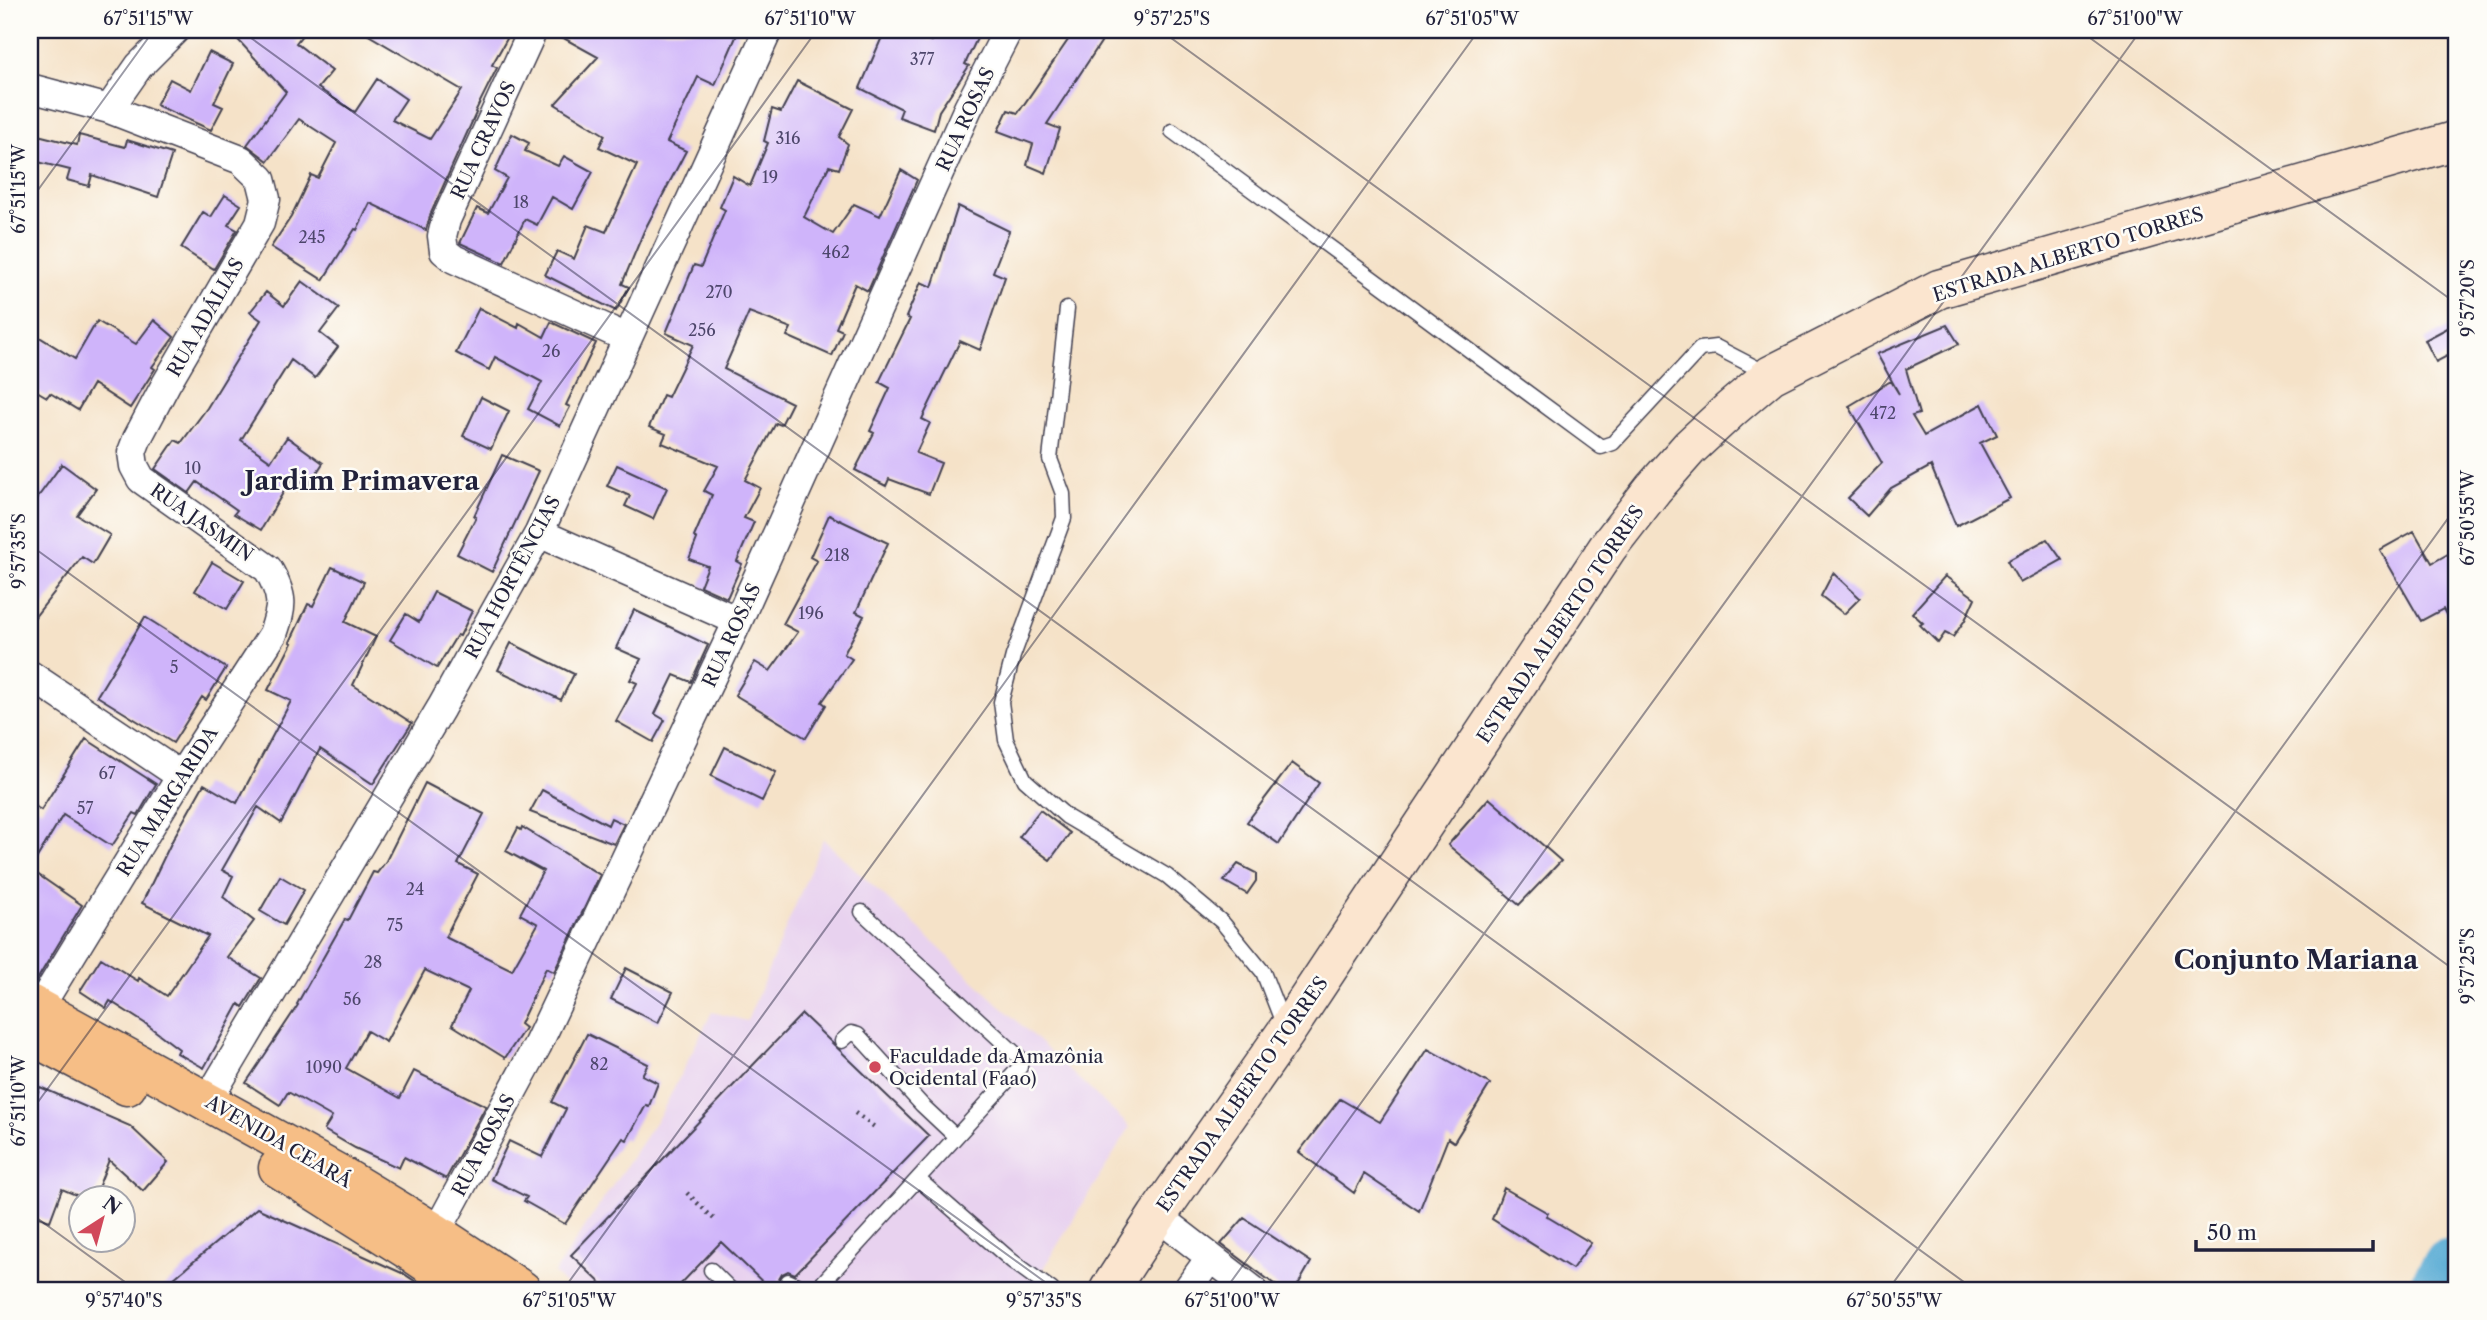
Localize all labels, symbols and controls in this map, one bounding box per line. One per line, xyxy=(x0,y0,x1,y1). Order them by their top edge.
text: 67°51'15"W xyxy=(103,8,194,30)
text: 67°51'10"W xyxy=(764,8,857,30)
text: 9°57'25"S xyxy=(1134,8,1210,30)
text: 67°51'05"W xyxy=(1425,8,1520,30)
text: 67°51'00"W xyxy=(2087,8,2184,30)
house number: 377 xyxy=(910,49,934,69)
street label: RUA ROSAS xyxy=(931,64,1000,175)
street label: RUA CRAVOS xyxy=(446,78,521,203)
house number: 316 xyxy=(776,128,800,148)
text: 67°51'15"W xyxy=(8,143,30,234)
house number: 19 xyxy=(762,167,778,187)
house number: 18 xyxy=(513,192,529,212)
street label: ESTRADA ALBERTO TORRES xyxy=(1930,202,2206,307)
house number: 245 xyxy=(298,227,326,247)
house number: 462 xyxy=(822,242,850,262)
street label: RUA ADÁLIAS xyxy=(162,254,249,381)
text: 9°57'20"S xyxy=(2457,259,2479,337)
house number: 270 xyxy=(705,282,733,302)
house number: 256 xyxy=(688,320,716,340)
house number: 26 xyxy=(542,341,560,361)
house number: 472 xyxy=(1870,403,1896,423)
house number: 10 xyxy=(185,458,201,478)
district label: Jardim Primavera xyxy=(240,465,480,497)
text: 67°50'55"W xyxy=(2457,469,2479,566)
street label: RUA JASMIN xyxy=(146,478,258,566)
street label: RUA HORTÊNCIAS xyxy=(460,492,565,663)
street label: ESTRADA ALBERTO TORRES xyxy=(1472,501,1649,748)
text: 9°57'35"S xyxy=(8,513,30,589)
house number: 218 xyxy=(824,545,850,565)
street label: RUA ROSAS xyxy=(697,580,766,691)
house number: 196 xyxy=(798,603,824,623)
house number: 5 xyxy=(170,657,178,677)
street label: RUA MARGARIDA xyxy=(112,721,223,880)
house number: 67 xyxy=(98,763,116,783)
house number: 57 xyxy=(77,798,93,818)
house number: 24 xyxy=(406,879,424,899)
house number: 75 xyxy=(387,915,403,935)
text: 9°57'25"S xyxy=(2457,928,2479,1004)
district label: Conjunto Mariana xyxy=(2174,944,2419,976)
house number: 28 xyxy=(364,952,382,972)
street label: ESTRADA ALBERTO TORRES xyxy=(1152,972,1333,1216)
house number: 56 xyxy=(343,989,361,1009)
place label: Faculdade da Amazônia Ocidental (Faao) xyxy=(889,1045,1103,1090)
text: 67°51'10"W xyxy=(8,1054,30,1147)
house number: 82 xyxy=(590,1054,608,1074)
house number: 1090 xyxy=(306,1057,342,1077)
marker: Faculdade da Amazônia Ocidental (Faao) xyxy=(867,1059,883,1075)
street label: AVENIDA CEARÁ xyxy=(201,1090,357,1193)
street label: RUA ROSAS xyxy=(447,1090,520,1200)
north arrow xyxy=(66,1184,136,1254)
text: N xyxy=(98,1191,125,1220)
scale bar xyxy=(2196,1208,2373,1252)
text: 50 m xyxy=(2207,1220,2257,1245)
text: 9°57'40"S xyxy=(85,1290,163,1312)
text: 67°51'05"W xyxy=(522,1290,617,1312)
text: 9°57'35"S xyxy=(1006,1290,1082,1312)
text: 67°51'00"W xyxy=(1184,1290,1281,1312)
text: 67°50'55"W xyxy=(1846,1290,1943,1312)

